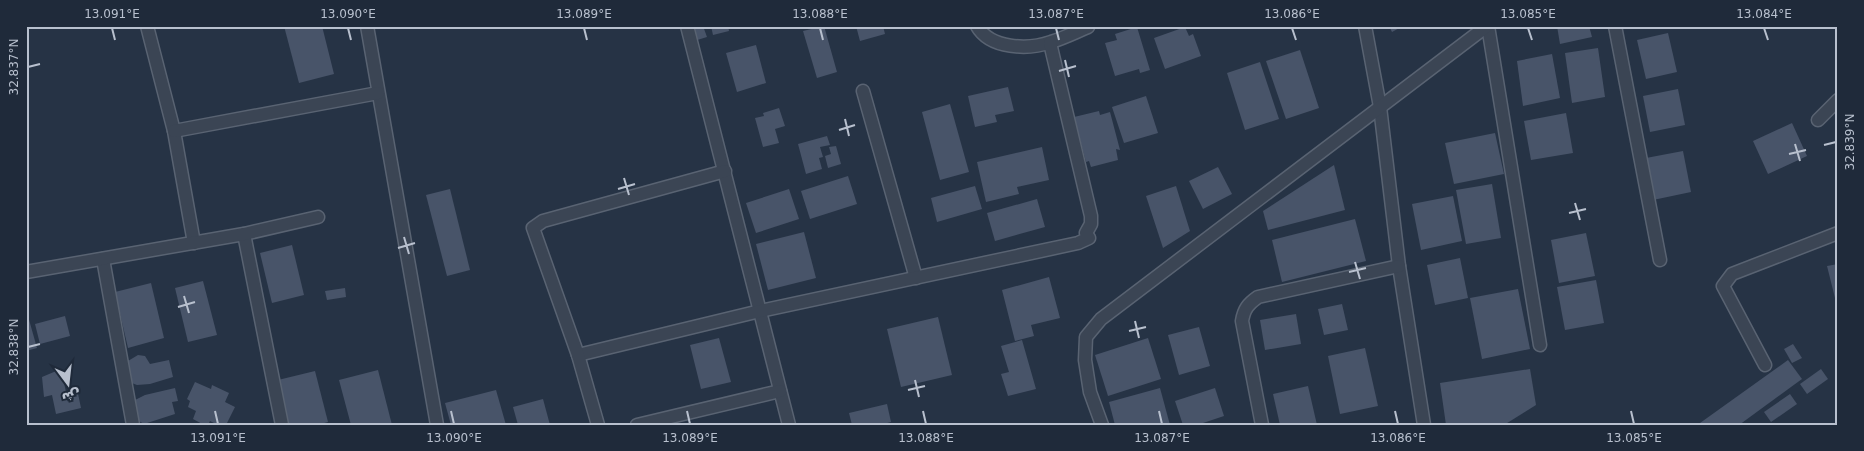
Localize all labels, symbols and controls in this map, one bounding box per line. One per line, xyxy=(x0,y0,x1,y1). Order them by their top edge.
text: 13.091°E xyxy=(84,7,140,21)
text: 13.090°E xyxy=(320,7,376,21)
text: 13.089°E xyxy=(556,7,612,21)
text: 13.088°E xyxy=(792,7,848,21)
text: 13.087°E xyxy=(1028,7,1084,21)
text: 13.086°E xyxy=(1264,7,1320,21)
text: 13.085°E xyxy=(1500,7,1556,21)
text: 13.084°E xyxy=(1736,7,1792,21)
text: 32.837°N xyxy=(7,39,21,95)
text: 32.839°N xyxy=(1843,114,1857,170)
text: 32.838°N xyxy=(7,319,21,375)
north arrow xyxy=(42,358,92,408)
text: ش xyxy=(60,386,83,407)
text: 13.091°E xyxy=(190,431,246,445)
text: 13.090°E xyxy=(426,431,482,445)
text: 13.089°E xyxy=(662,431,718,445)
text: 13.088°E xyxy=(898,431,954,445)
text: 13.087°E xyxy=(1134,431,1190,445)
text: 13.086°E xyxy=(1370,431,1426,445)
text: 13.085°E xyxy=(1606,431,1662,445)

